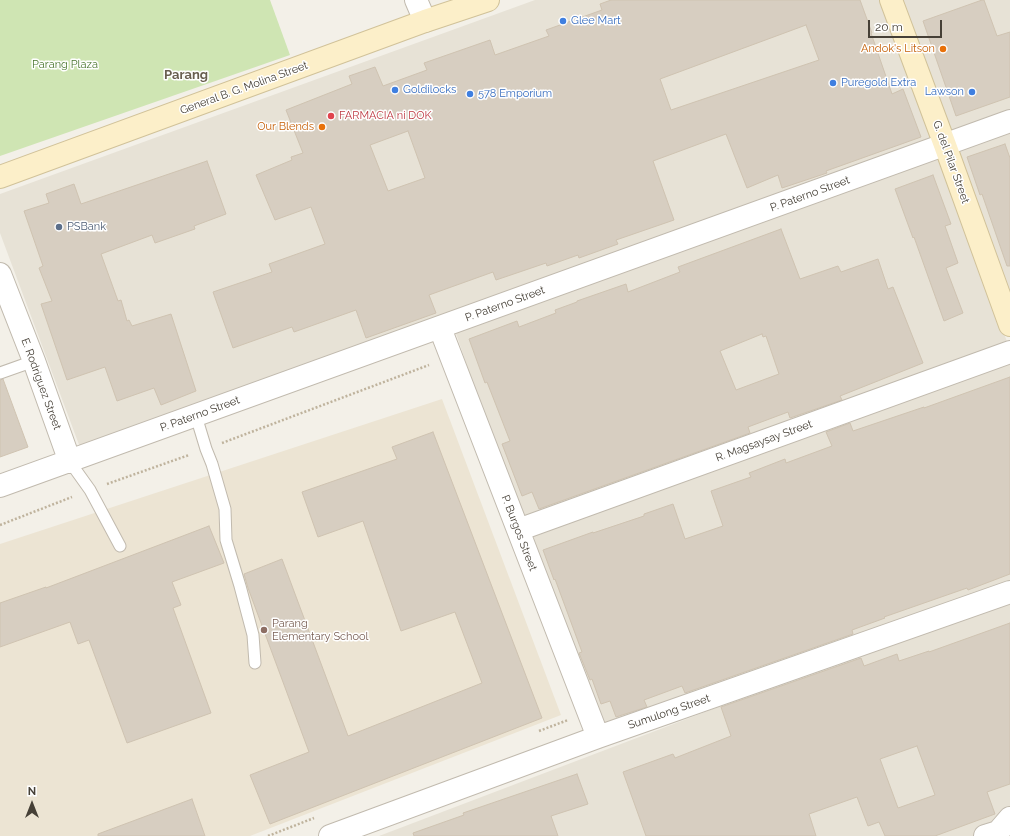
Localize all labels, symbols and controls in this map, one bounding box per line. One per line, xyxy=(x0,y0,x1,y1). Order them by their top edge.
scale bar xyxy=(870,12,944,38)
place label: Glee Mart xyxy=(571,14,621,28)
marker: Glee Mart xyxy=(558,16,568,26)
text: 20 m xyxy=(875,20,903,34)
place label: Andok's Litson xyxy=(861,42,935,56)
marker: Andok's Litson xyxy=(938,44,948,54)
park label: Parang Plaza xyxy=(32,58,98,72)
street label: General B. G. Molina Street xyxy=(178,59,310,117)
district label: Parang xyxy=(164,67,208,83)
place label: Puregold Extra xyxy=(841,76,916,90)
marker: Puregold Extra xyxy=(828,78,838,88)
place label: Goldilocks xyxy=(403,83,456,97)
marker: Goldilocks xyxy=(390,85,400,95)
place label: Lawson xyxy=(925,85,964,99)
place label: 578 Emporium xyxy=(478,87,552,101)
marker: Lawson xyxy=(967,87,977,97)
marker: 578 Emporium xyxy=(465,89,475,99)
place label: FARMACIA ni DOK xyxy=(339,109,432,123)
marker: FARMACIA ni DOK xyxy=(326,111,336,121)
street label: G. del Pilar Street xyxy=(930,119,972,205)
place label: Our Blends xyxy=(257,120,314,134)
marker: Our Blends xyxy=(317,122,327,132)
street label: P. Paterno Street xyxy=(768,173,852,215)
place label: PSBank xyxy=(67,220,106,234)
marker: PSBank xyxy=(54,222,64,232)
street label: P. Paterno Street xyxy=(463,283,547,325)
street label: E. Rodriguez Street xyxy=(18,336,64,432)
street label: P. Paterno Street xyxy=(158,393,242,435)
street label: R. Magsaysay Street xyxy=(714,417,814,465)
street label: P. Burgos Street xyxy=(498,493,540,573)
place label: Parang Elementary School xyxy=(272,617,369,643)
marker: Parang Elementary School xyxy=(259,625,269,635)
street label: Sumulong Street xyxy=(626,692,712,732)
north arrow xyxy=(12,784,52,824)
text: N xyxy=(28,785,36,798)

